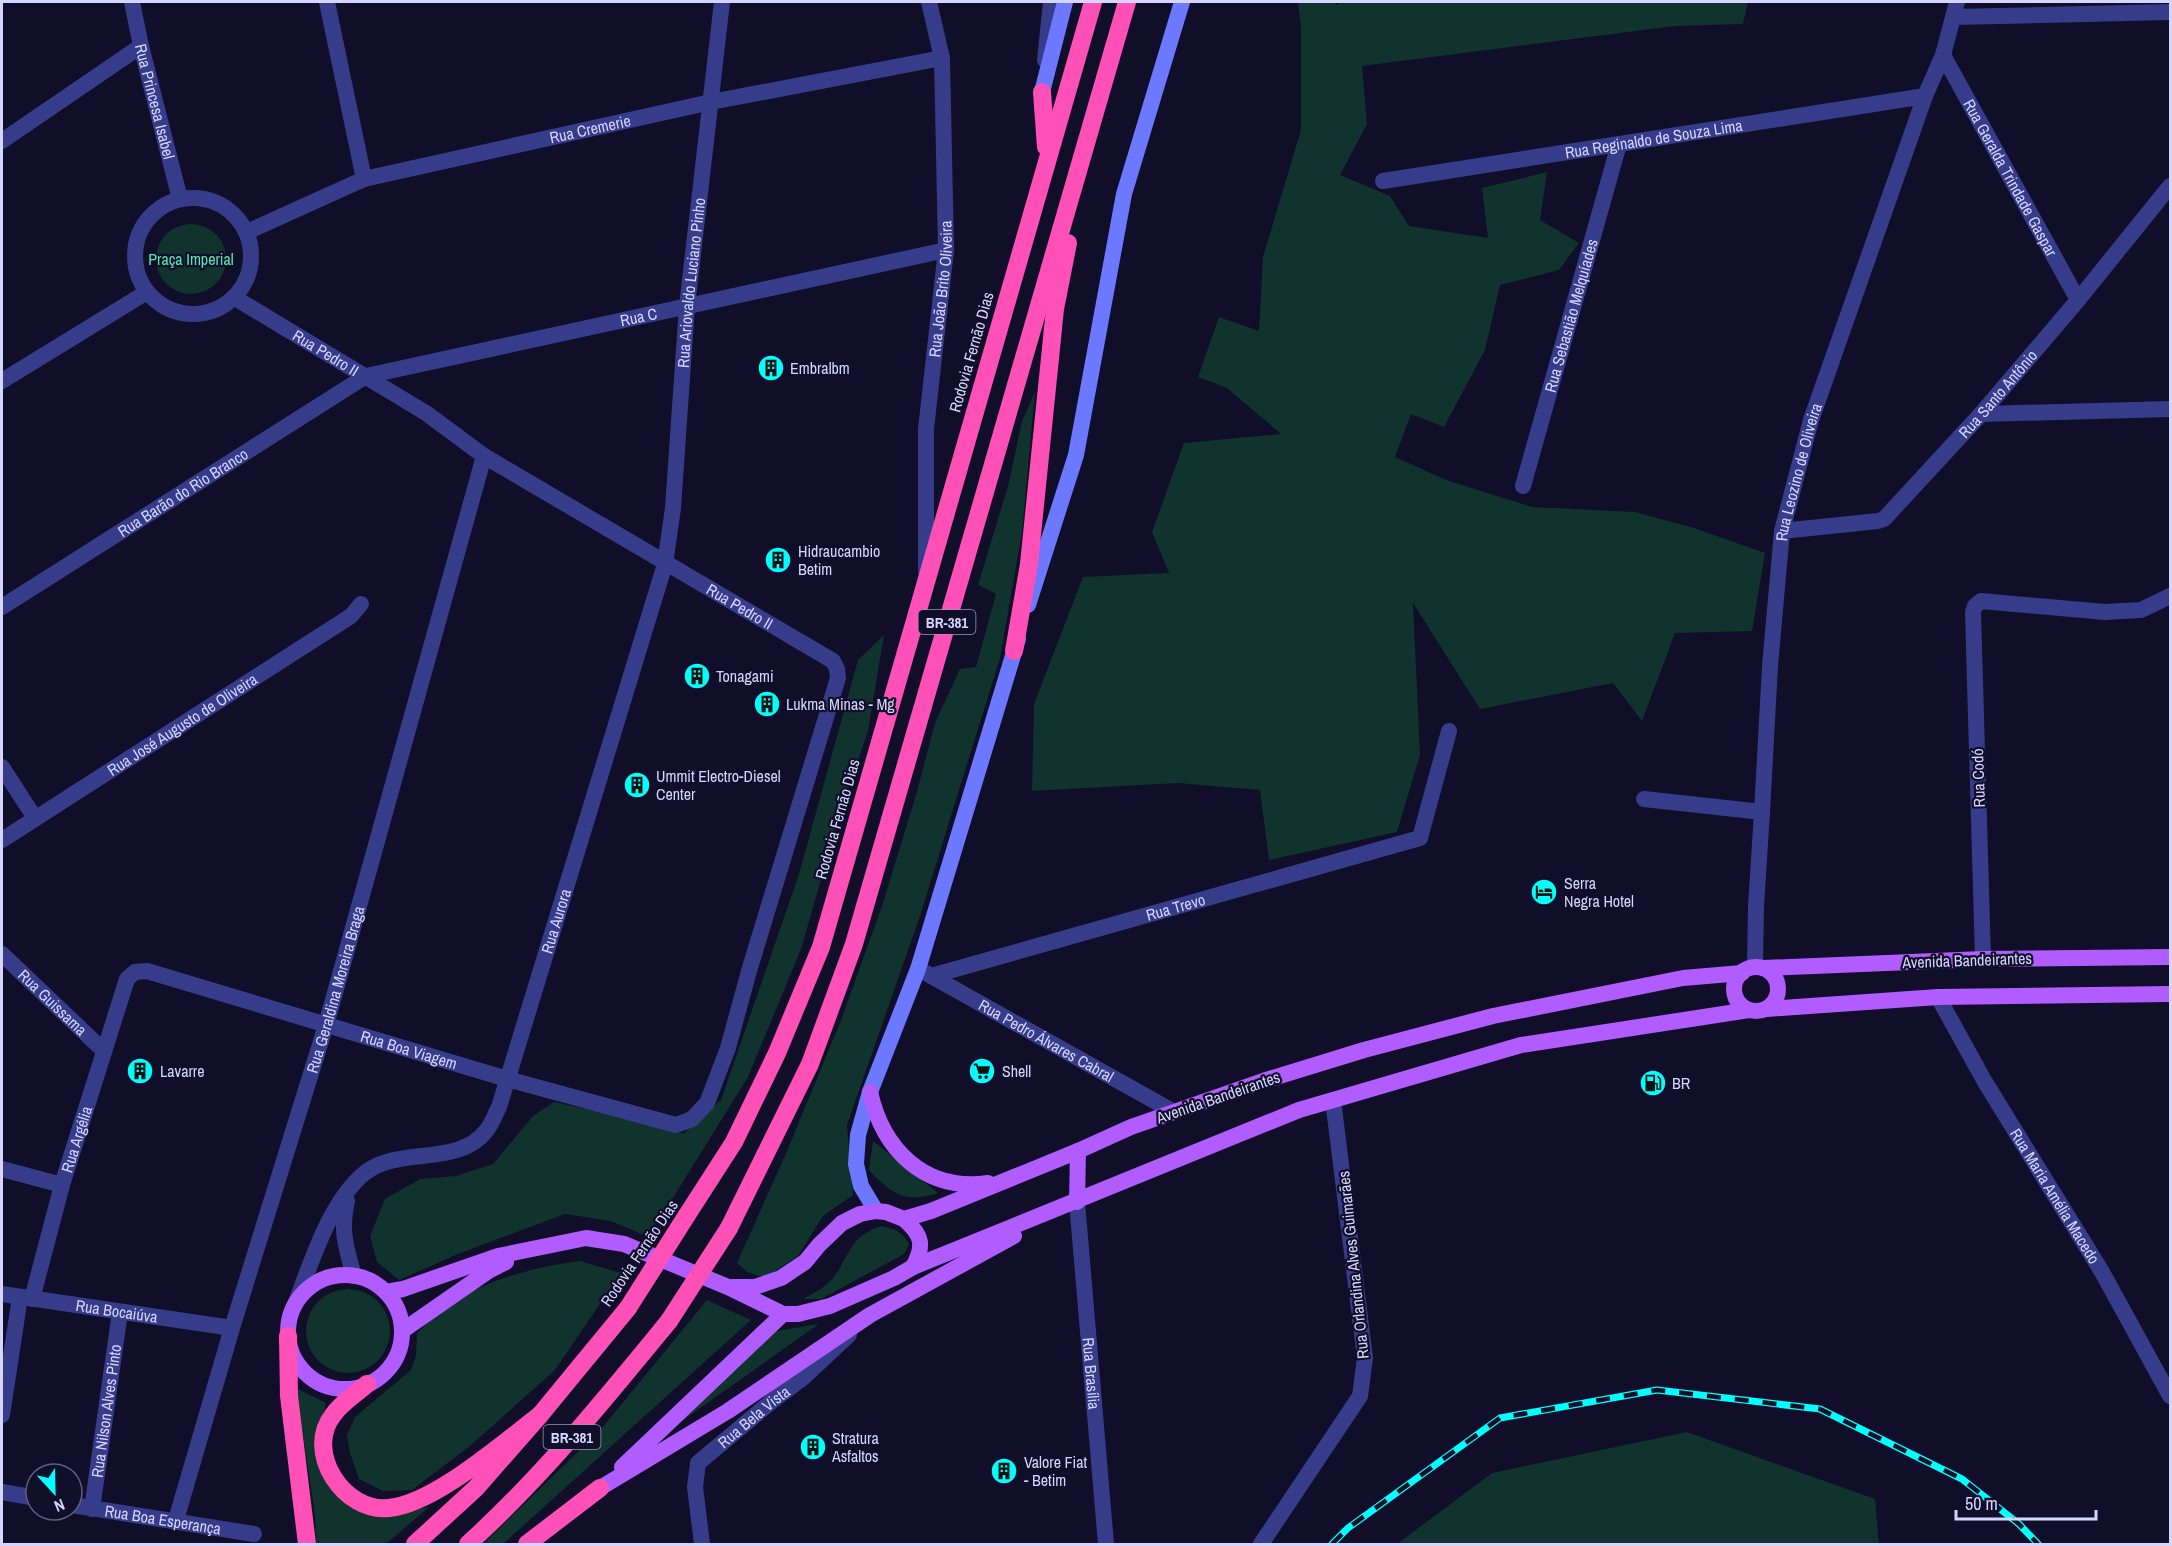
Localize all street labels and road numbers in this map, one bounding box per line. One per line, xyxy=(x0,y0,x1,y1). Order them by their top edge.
street label: Rua Princesa Isabel xyxy=(130,41,180,161)
street label: Rua Geralda Trindade Gaspar xyxy=(1958,95,2063,261)
street label: Rua Cremerie xyxy=(547,109,633,149)
street label: Rua Reginaldo de Souza Lima xyxy=(1563,114,1745,163)
street label: Rua Ariovaldo Luciano Pinho xyxy=(672,197,710,369)
street label: Rua João Brito Oliveira xyxy=(923,220,957,358)
street label: Rua Sebastião Melquíades xyxy=(1539,236,1603,395)
street label: Rodovia Fernão Dias xyxy=(943,289,999,415)
street label: Rua C xyxy=(618,302,659,331)
street label: Rua Pedro II xyxy=(289,324,363,381)
street label: Rua Santo Antônio xyxy=(1953,345,2042,443)
street label: Rua Leozino de Oliveira xyxy=(1770,399,1827,542)
street label: Rua Barão do Rio Branco xyxy=(113,443,252,542)
street label: Rua Pedro II xyxy=(703,578,777,635)
road number: BR-381 xyxy=(918,610,976,634)
street label: Rua José Augusto de Oliveira xyxy=(103,668,262,781)
street label: Rua Codó xyxy=(1966,748,1990,808)
street label: Rodovia Fernão Dias xyxy=(809,756,865,882)
street label: Rua Aurora xyxy=(536,885,576,956)
street label: Rua Trevo xyxy=(1143,888,1208,926)
street label: Rua Geraldina Moreira Braga xyxy=(301,903,370,1076)
street label: Avenida Bandeirantes xyxy=(1901,947,2032,973)
street label: Rua Guissama xyxy=(13,964,93,1041)
street label: Rua Pedro Álvares Cabral xyxy=(975,994,1118,1087)
street label: Rua Boa Viagem xyxy=(358,1025,460,1074)
street label: Avenida Bandeirantes xyxy=(1152,1065,1283,1129)
street label: Rua Argélia xyxy=(56,1102,98,1175)
street label: Rua Maria Amélia Macedo xyxy=(2005,1124,2105,1268)
street label: Rua Orlandina Alves Guimarães xyxy=(1332,1170,1374,1360)
street label: Rodovia Fernão Dias xyxy=(595,1195,683,1311)
street label: Rua Bocaiúva xyxy=(74,1294,160,1328)
street label: Rua Brasília xyxy=(1078,1336,1106,1411)
street label: Rua Nilson Alves Pinto xyxy=(86,1343,126,1479)
street label: Rua Bela Vista xyxy=(713,1380,795,1453)
road number: BR-381 xyxy=(544,1425,600,1449)
street label: Rua Boa Esperança xyxy=(103,1499,223,1540)

